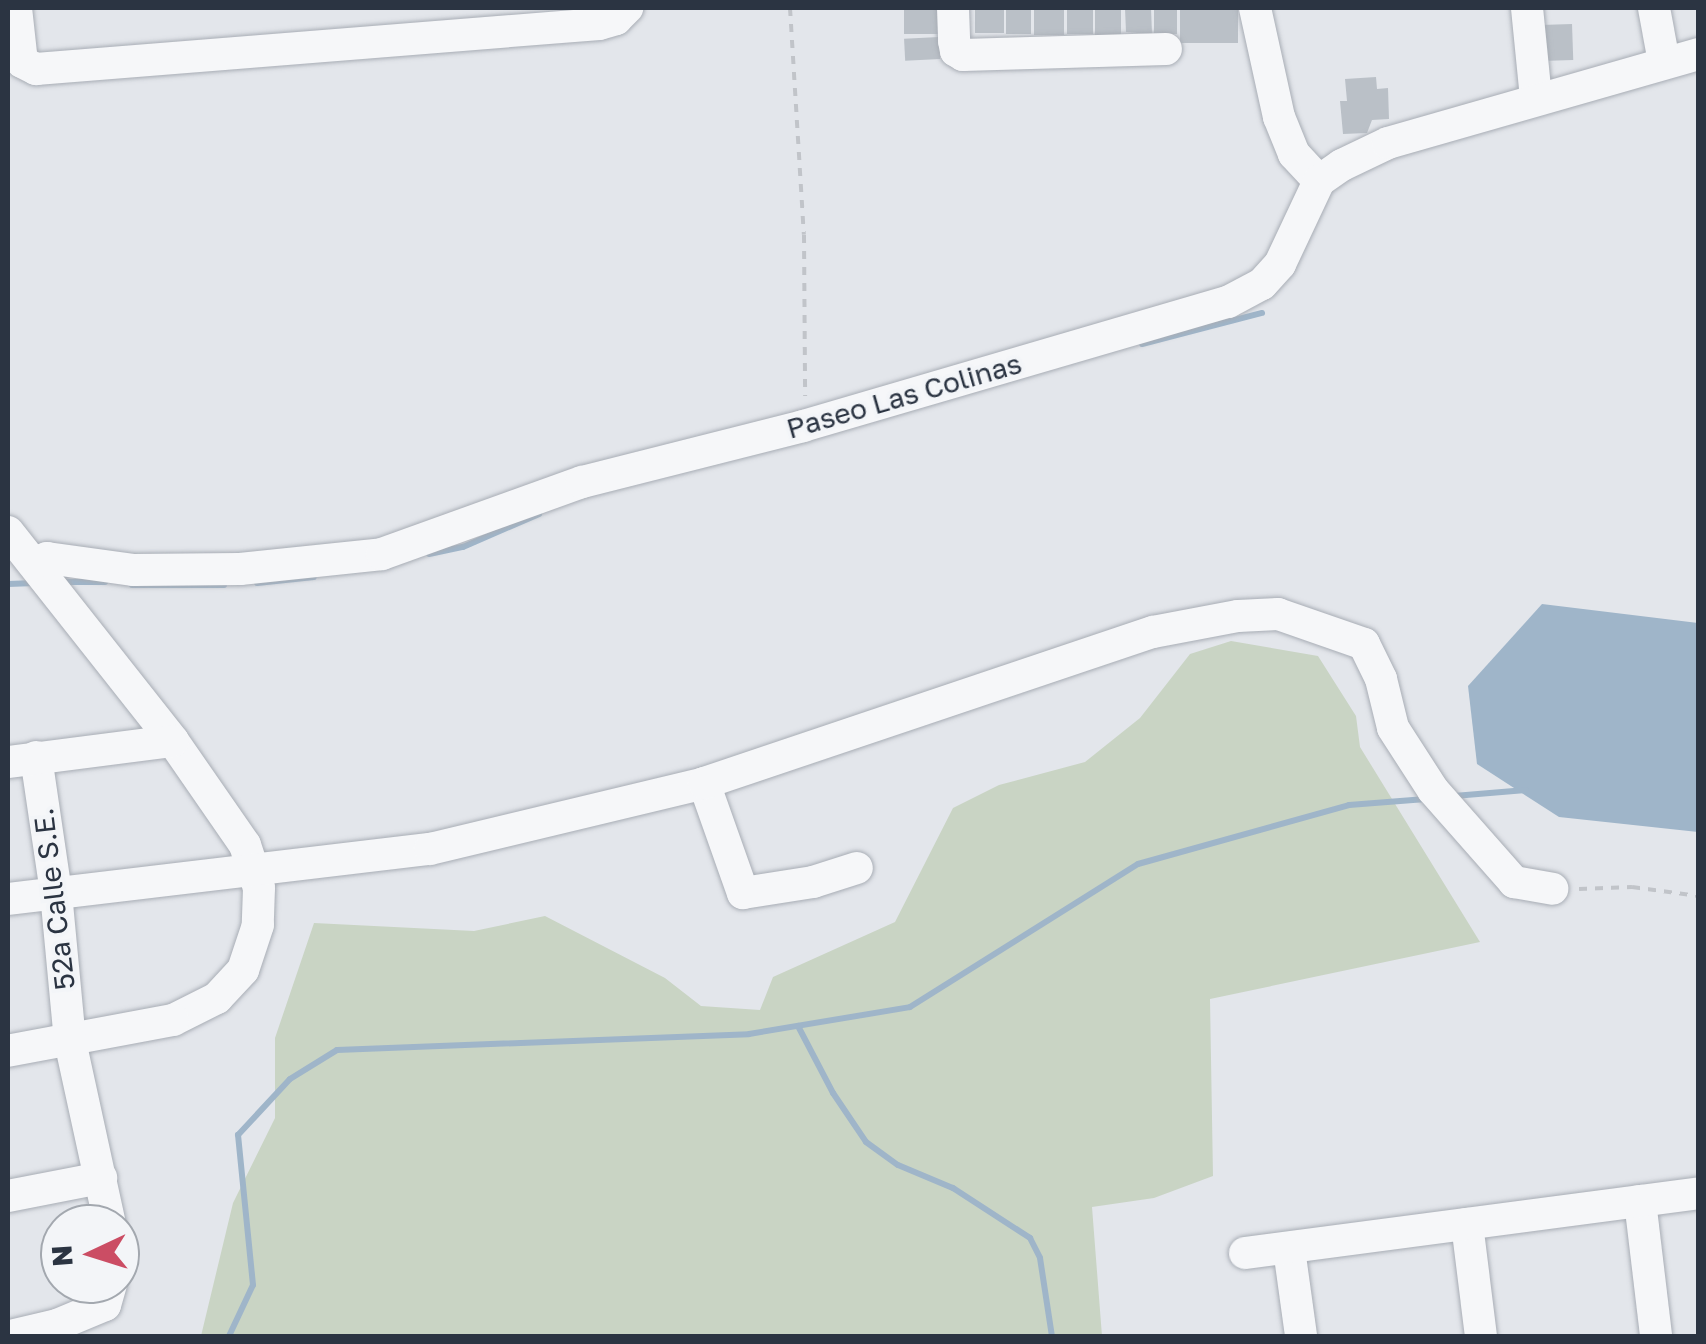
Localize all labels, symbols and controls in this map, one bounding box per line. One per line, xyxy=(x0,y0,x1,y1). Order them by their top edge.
street label: Paseo Las Colinas xyxy=(783,346,1025,446)
street label: 52a Calle S.E. xyxy=(26,806,82,992)
north arrow xyxy=(40,1204,140,1304)
text: N xyxy=(44,1244,79,1268)

